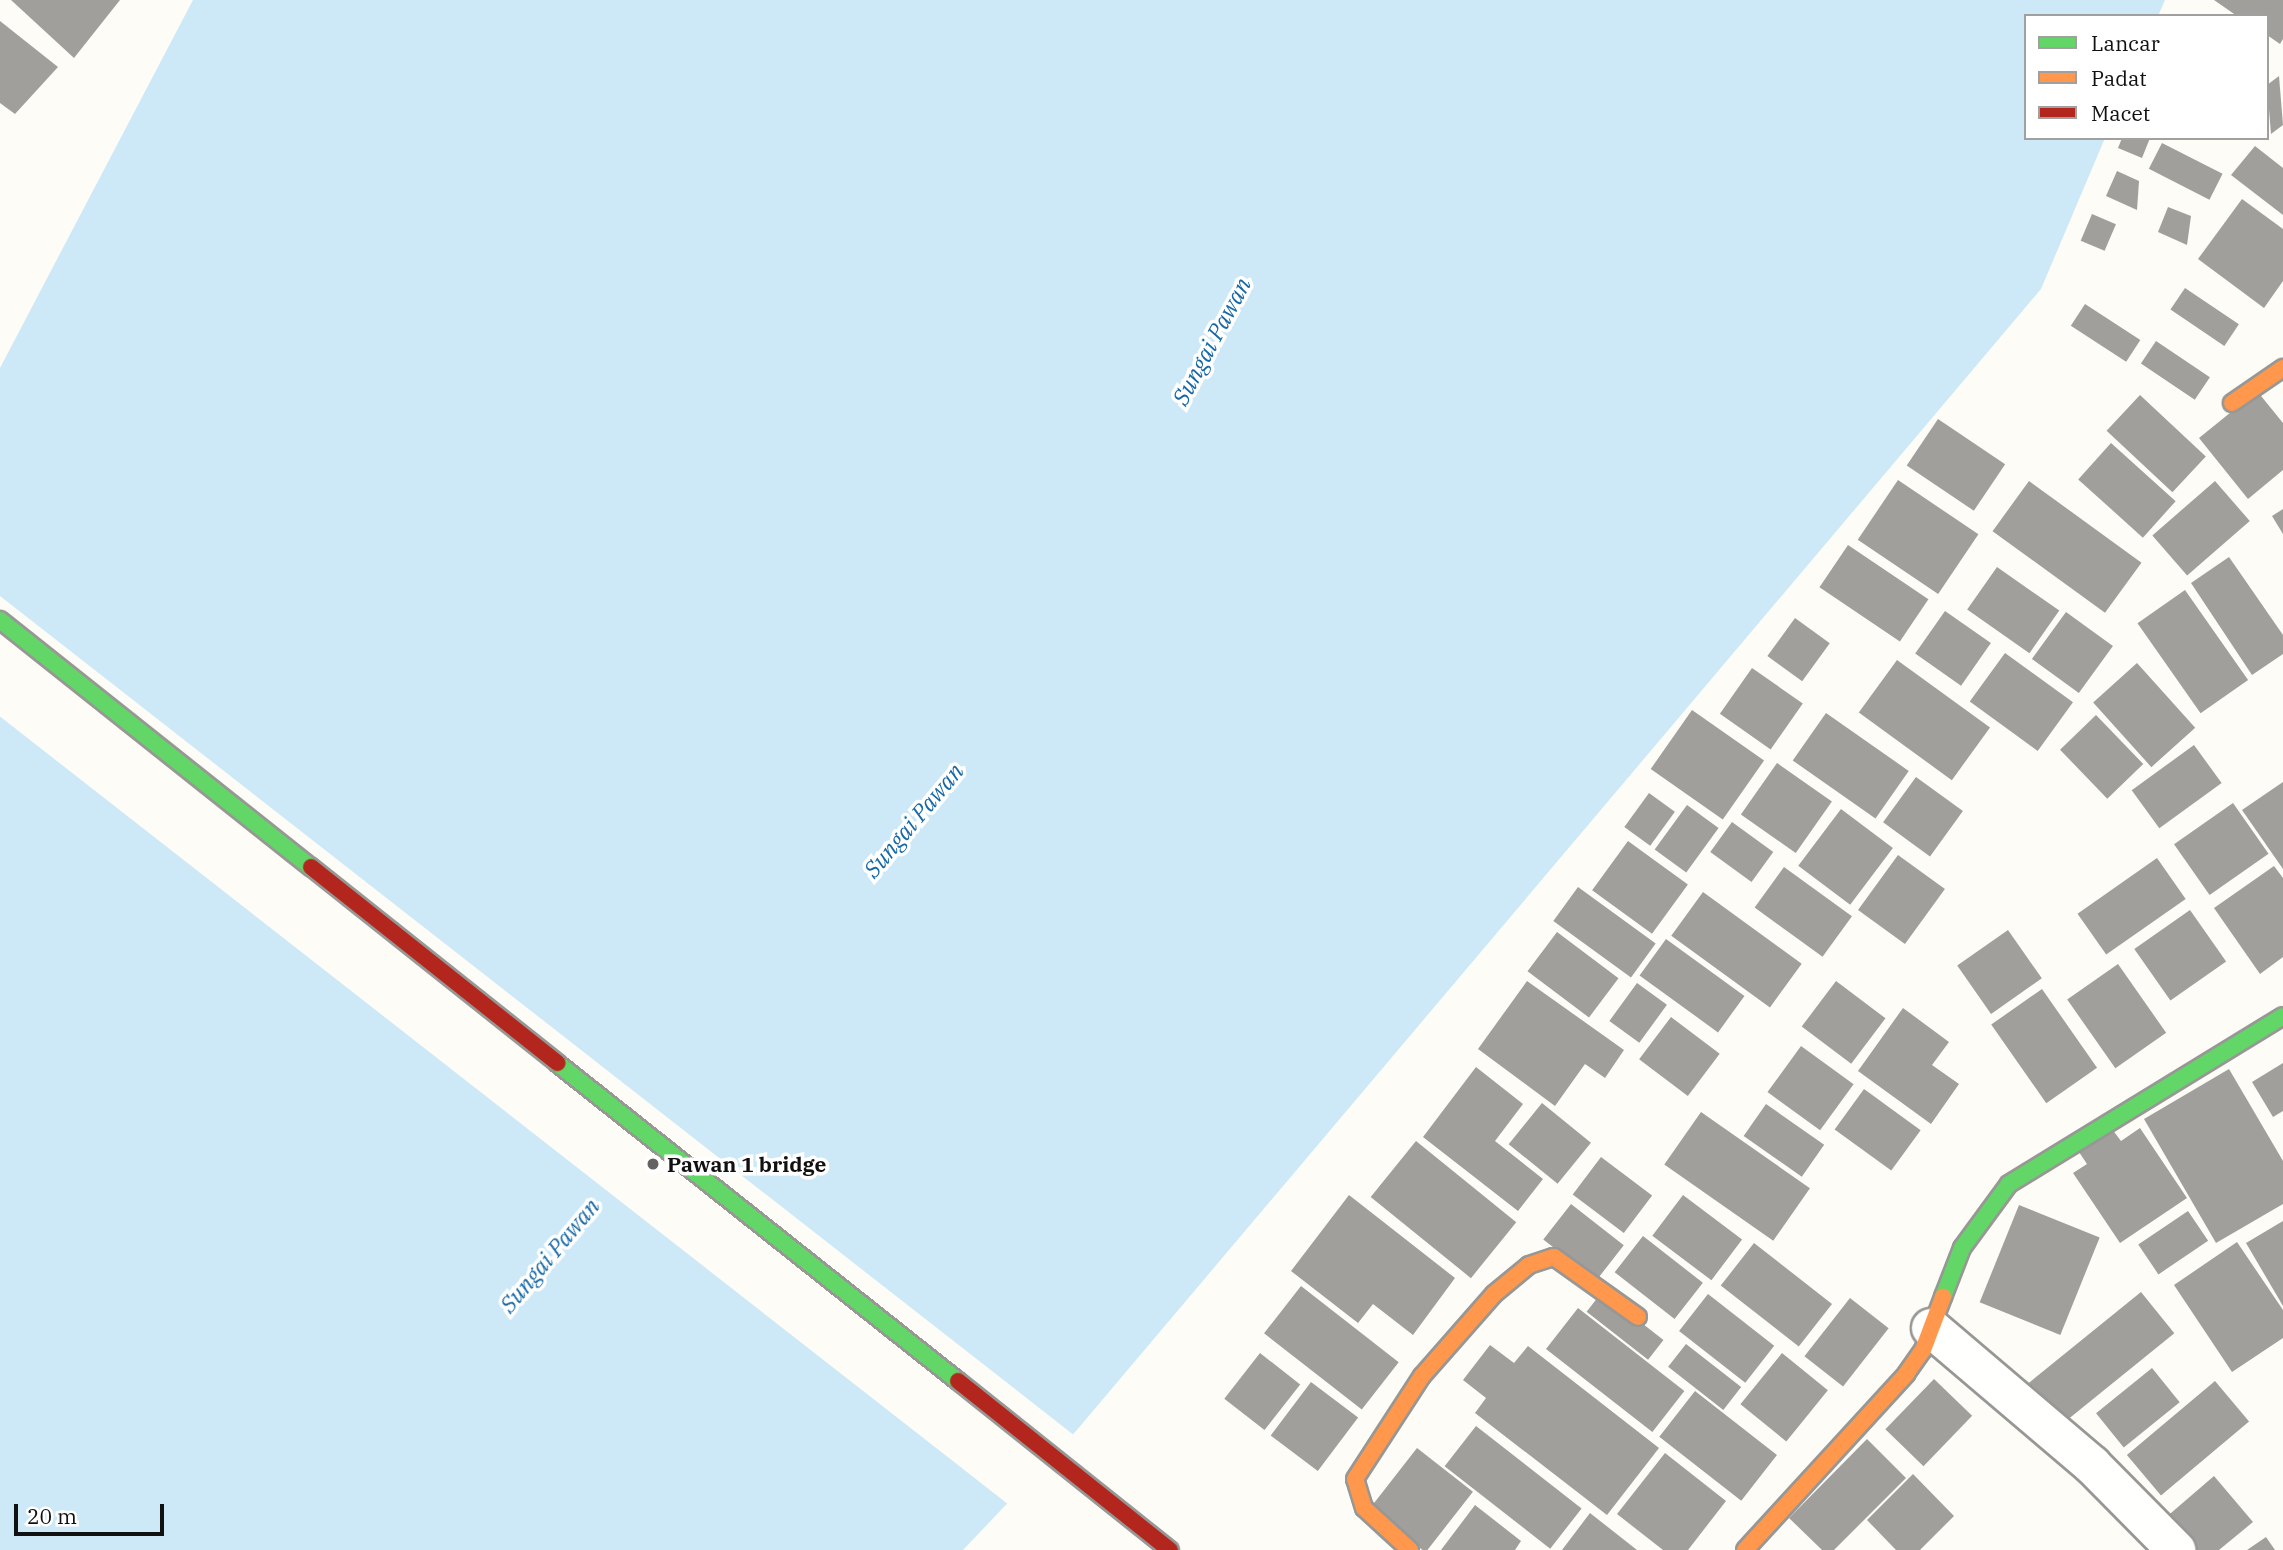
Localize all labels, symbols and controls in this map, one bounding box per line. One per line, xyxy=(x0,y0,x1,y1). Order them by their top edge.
legend xyxy=(2024,14,2269,140)
text: Lancar xyxy=(2091,29,2160,57)
text: Padat xyxy=(2091,64,2147,92)
text: Macet xyxy=(2091,99,2150,127)
water label: Sungai Pawan xyxy=(1166,273,1256,409)
water label: Sungai Pawan xyxy=(857,757,969,883)
place label: Pawan 1 bridge xyxy=(667,1151,826,1177)
marker: Pawan 1 bridge xyxy=(645,1156,661,1172)
water label: Sungai Pawan xyxy=(493,1192,605,1318)
scale bar xyxy=(18,1490,168,1534)
text: 20 m xyxy=(27,1502,77,1530)

